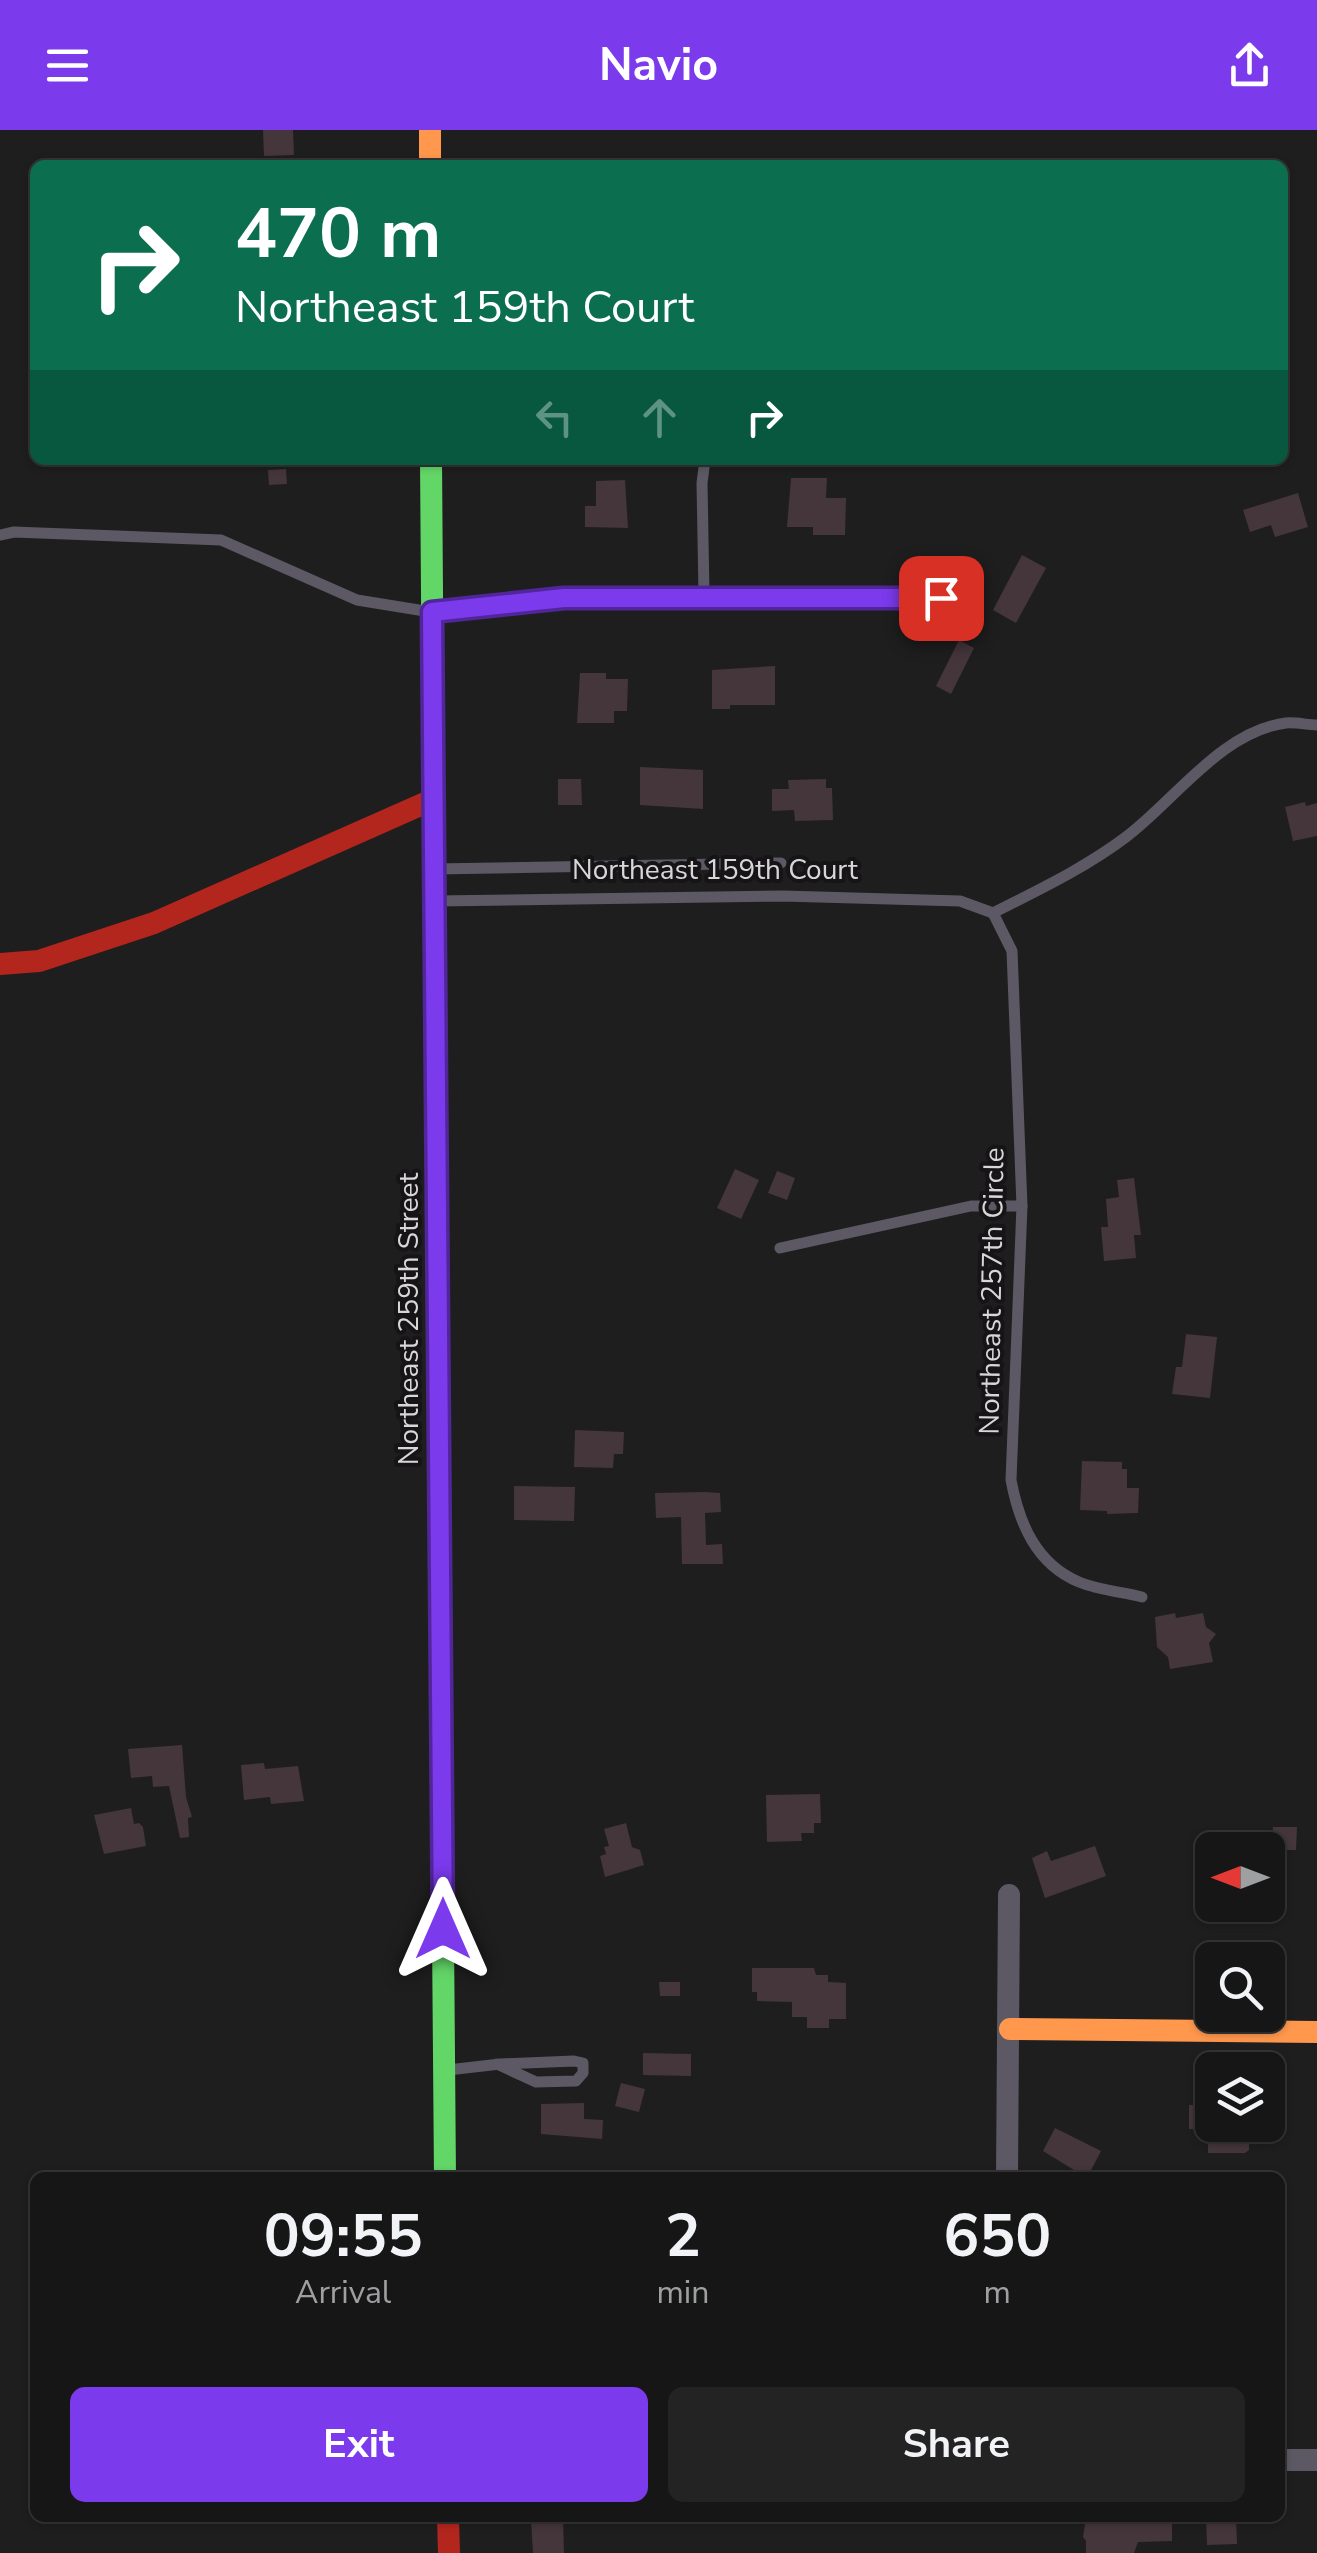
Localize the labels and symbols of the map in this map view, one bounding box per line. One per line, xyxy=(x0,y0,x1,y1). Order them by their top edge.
pin xyxy=(899,556,984,641)
street label: Northeast 159th Court xyxy=(572,851,858,889)
street label: Northeast 257th Circle xyxy=(970,1147,1014,1435)
street label: Northeast 259th Street xyxy=(390,1173,428,1465)
north arrow xyxy=(1195,1832,1285,1922)
position arrow xyxy=(391,1877,495,1981)

